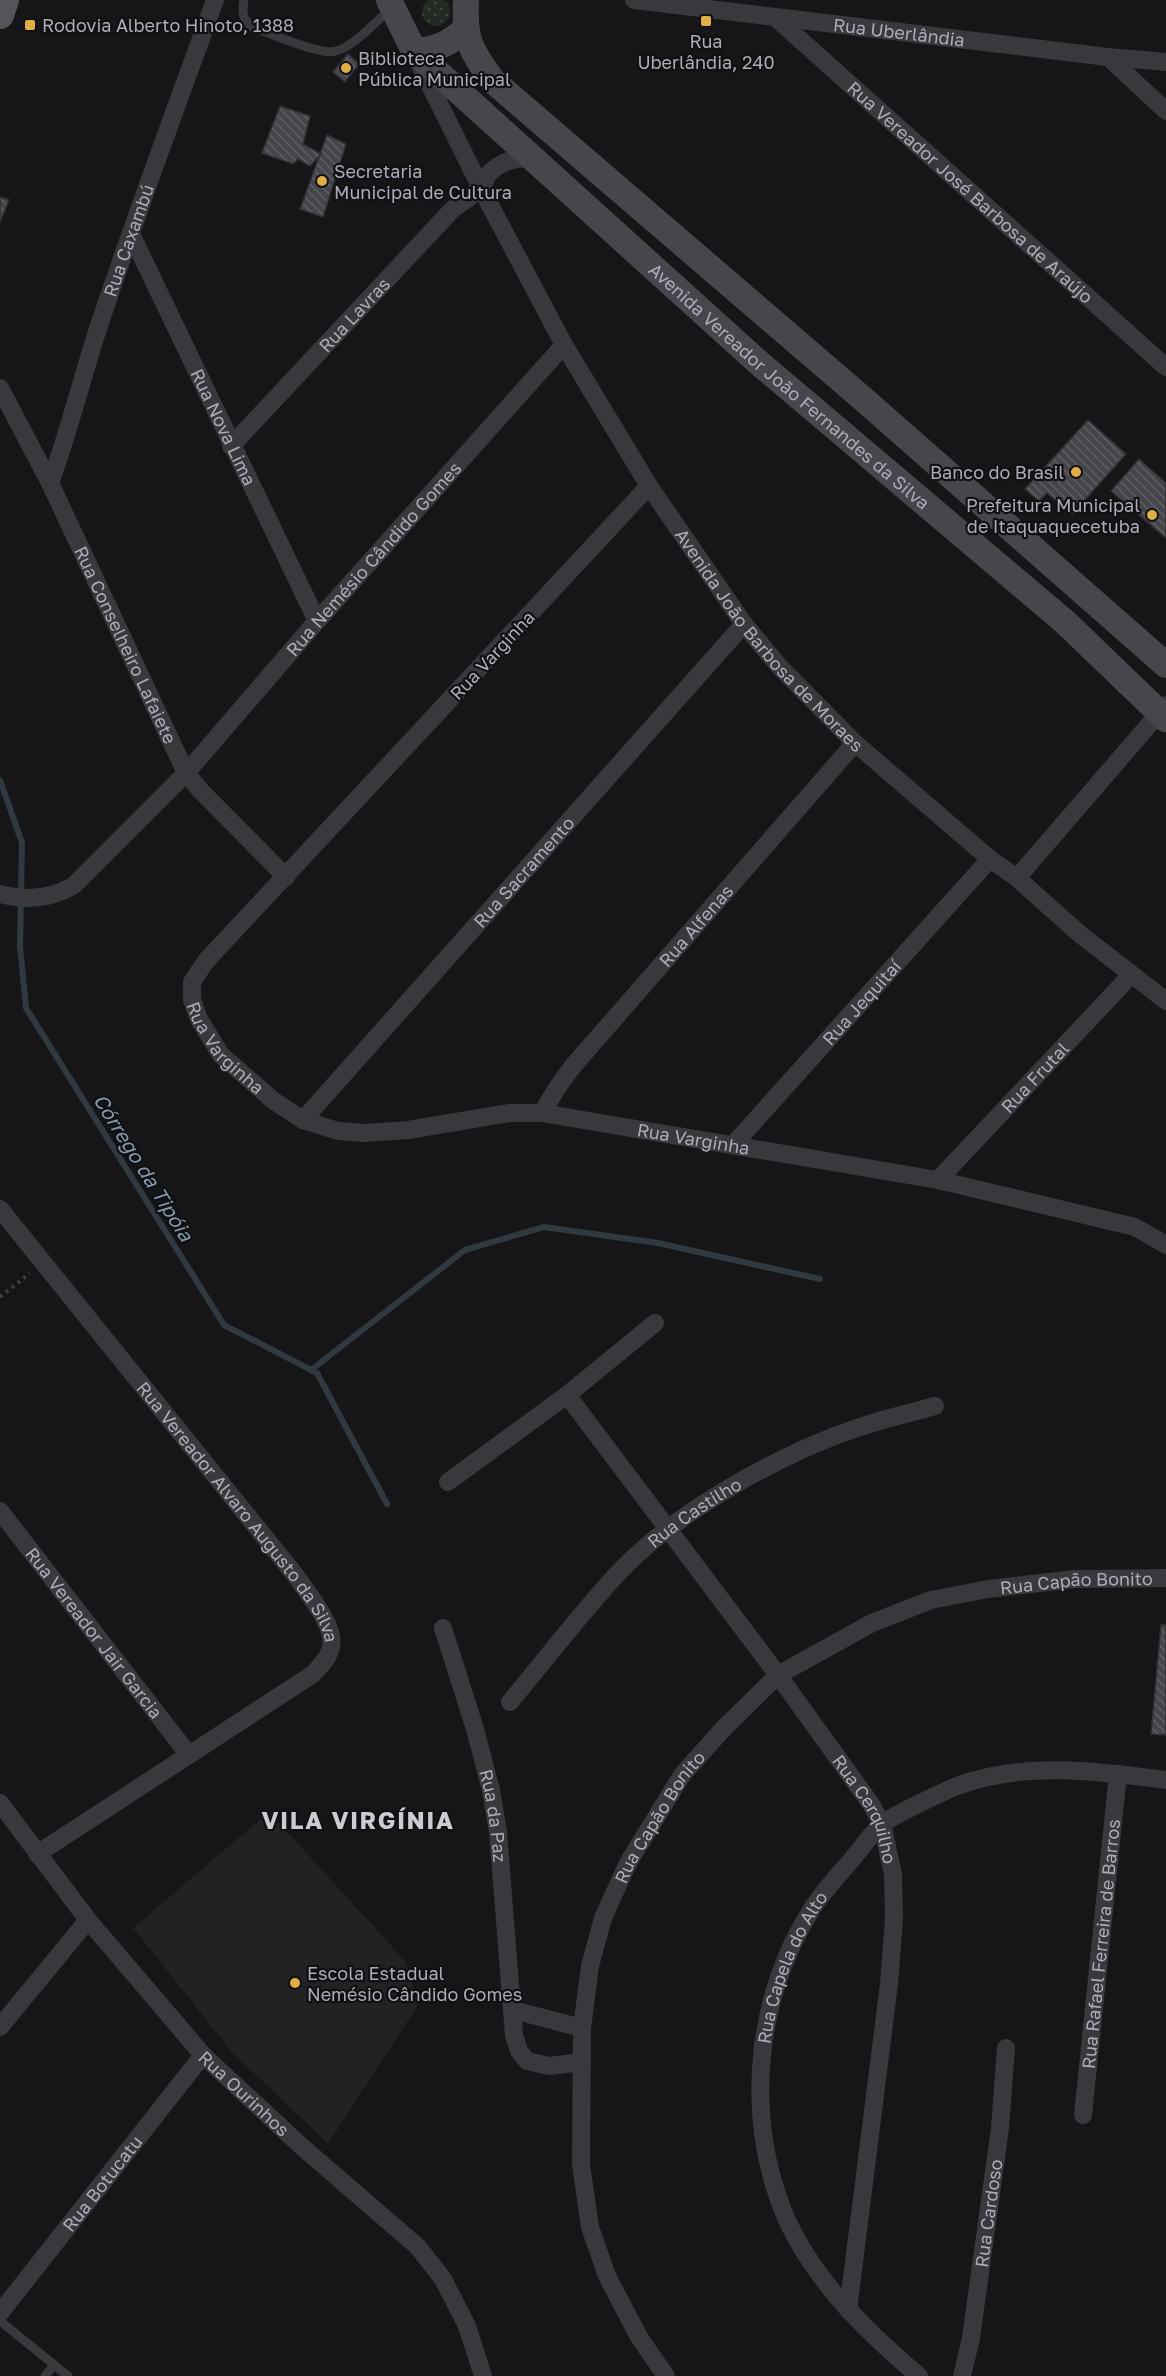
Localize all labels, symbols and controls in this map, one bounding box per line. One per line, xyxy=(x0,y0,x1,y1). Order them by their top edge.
street label: Rua Uberlândia xyxy=(832,13,966,51)
place label: Rodovia Alberto Hinoto, 1388 xyxy=(42,14,294,36)
marker: Rua Uberlândia, 240 xyxy=(699,14,713,28)
marker: Rodovia Alberto Hinoto, 1388 xyxy=(23,18,37,32)
place label: Rua Uberlândia, 240 xyxy=(637,30,775,73)
place label: Biblioteca Pública Municipal xyxy=(358,47,511,90)
marker: Biblioteca Pública Municipal xyxy=(339,61,353,75)
street label: Rua Vereador José Barbosa de Araújo xyxy=(843,76,1098,308)
place label: Secretaria Municipal de Cultura xyxy=(334,160,512,203)
marker: Secretaria Municipal de Cultura xyxy=(315,174,329,188)
street label: Rua Caxambú xyxy=(99,181,158,299)
street label: Avenida Vereador João Fernandes da Silva xyxy=(645,258,934,514)
street label: Rua Lavras xyxy=(314,273,394,357)
street label: Rua Nova Lima xyxy=(186,365,261,489)
street label: Rua Nemésio Cândido Gomes xyxy=(281,457,466,660)
place label: Banco do Brasil xyxy=(930,461,1064,483)
marker: Banco do Brasil xyxy=(1069,465,1083,479)
place label: Prefeitura Municipal de Itaquaquecetuba xyxy=(966,494,1140,537)
marker: Prefeitura Municipal de Itaquaquecetuba xyxy=(1145,508,1159,522)
street label: Avenida João Barbosa de Moraes xyxy=(671,524,868,756)
street label: Rua Conselheiro Lafaiete xyxy=(70,542,182,747)
street label: Rua Varginha xyxy=(445,606,539,704)
street label: Rua Sacramento xyxy=(468,812,579,932)
street label: Rua Alfenas xyxy=(654,880,738,971)
street label: Rua Jequitaí xyxy=(817,954,906,1049)
street label: Rua Varginha xyxy=(183,998,269,1098)
street label: Rua Frutal xyxy=(996,1037,1073,1117)
water label: Córrego da Tipóia xyxy=(88,1089,199,1246)
street label: Rua Varginha xyxy=(636,1118,751,1159)
street label: Rua Vereador Alvaro Augusto da Silva xyxy=(132,1377,343,1644)
street label: Rua Castilho xyxy=(643,1472,745,1552)
street label: Rua Vereador Jair Garcia xyxy=(21,1543,168,1723)
street label: Rua Capão Bonito xyxy=(999,1567,1153,1599)
street label: Rua Capão Bonito xyxy=(609,1746,709,1887)
street label: Rua Cerquilho xyxy=(828,1750,901,1866)
street label: Rua da Paz xyxy=(475,1767,511,1863)
district label: VILA VIRGÍNIA xyxy=(261,1805,455,1834)
street label: Rua Rafael Ferreira de Barros xyxy=(1077,1818,1124,2070)
street label: Rua Capela do Alto xyxy=(753,1887,832,2045)
place label: Escola Estadual Nemésio Cândido Gomes xyxy=(307,1962,522,2005)
marker: Escola Estadual Nemésio Cândido Gomes xyxy=(288,1976,302,1990)
street label: Rua Ourinhos xyxy=(194,2046,294,2141)
street label: Rua Botucatu xyxy=(57,2131,147,2236)
street label: Rua Cardoso xyxy=(970,2158,1007,2269)

